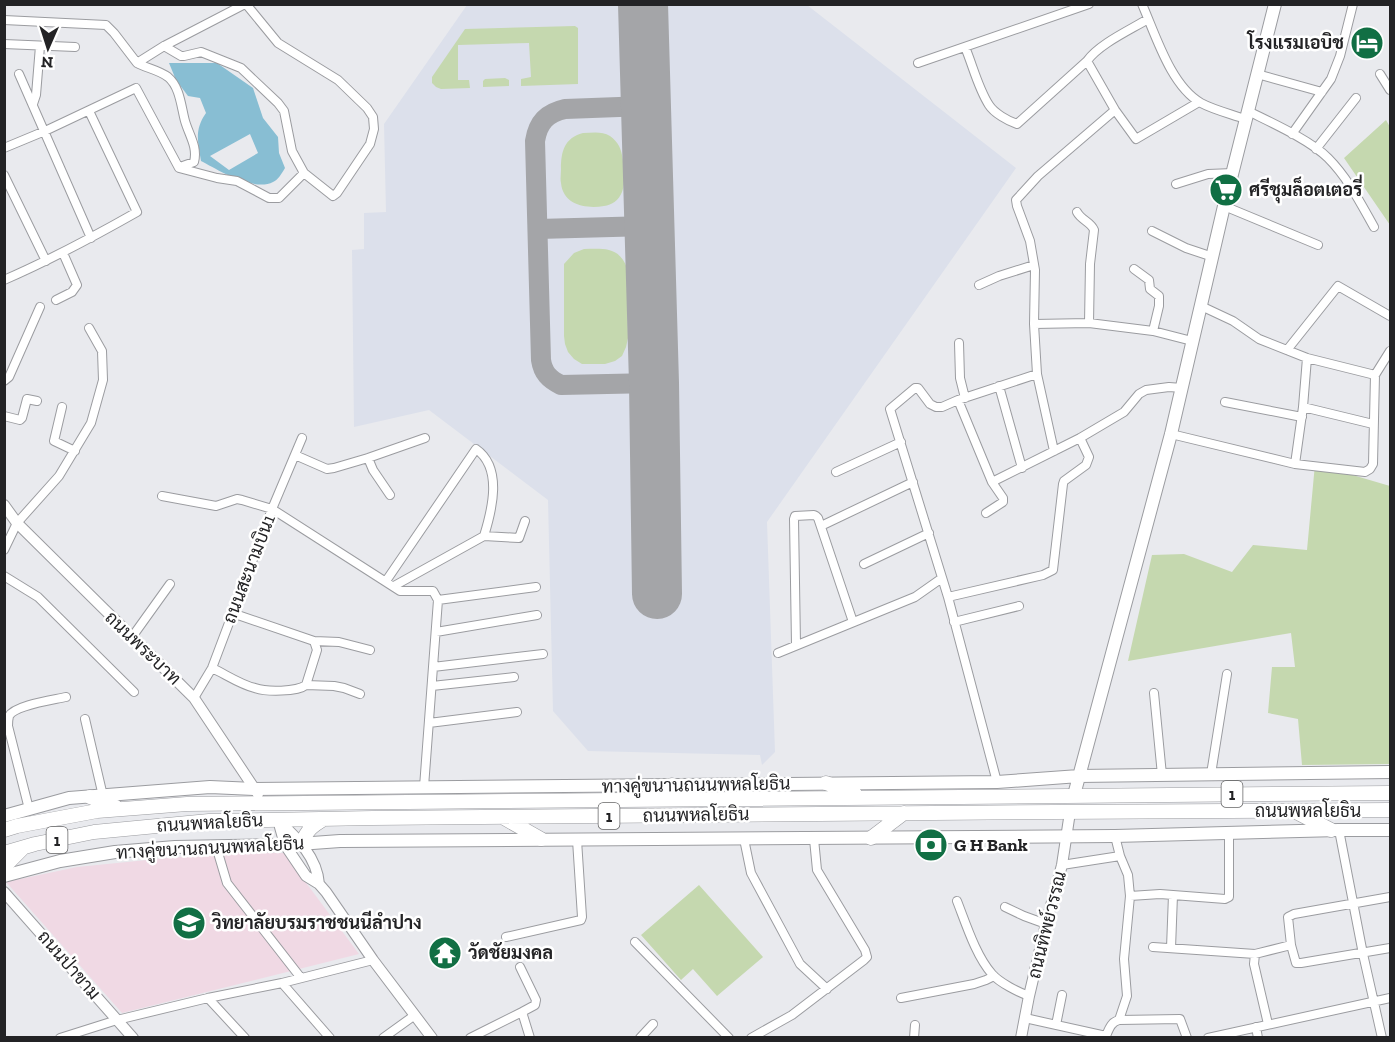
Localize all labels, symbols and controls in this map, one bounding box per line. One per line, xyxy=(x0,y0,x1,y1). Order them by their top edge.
north arrow xyxy=(18,18,78,78)
hotel icon: โรงแรมเอบิช xyxy=(1349,25,1385,61)
place label: โรงแรมเอบิช xyxy=(1247,30,1344,54)
text: N xyxy=(41,53,54,72)
supermarket icon: ศรีชุมล็อตเตอรี่ xyxy=(1208,172,1244,208)
place label: ศรีชุมล็อตเตอรี่ xyxy=(1249,174,1362,204)
street label: ถนนสะนามบิน1 xyxy=(218,511,280,626)
street label: ถนนพระบาท xyxy=(101,606,185,690)
street label: ทางคู่ขนานถนนพหลโยธิน xyxy=(602,770,790,800)
road number: 1 xyxy=(1222,781,1242,807)
street label: ถนนพหลโยธิน xyxy=(1255,798,1361,822)
street label: ถนนพหลโยธิน xyxy=(642,801,749,827)
road number: 1 xyxy=(598,803,620,829)
street label: ถนนพหลโยธิน xyxy=(156,807,264,837)
road number: 1 xyxy=(46,827,68,853)
bank icon: G H Bank xyxy=(913,827,949,863)
street label: ทางคู่ขนานถนนพหลโยธิน xyxy=(115,830,305,866)
place label: G H Bank xyxy=(954,834,1028,856)
street label: ถนนทิพย์วรรณ xyxy=(1021,868,1071,981)
school or university icon: วิทยาลัยบรมราชชนนีลำปาง xyxy=(171,905,207,941)
place label: วิทยาลัยบรมราชชนนีลำปาง xyxy=(211,910,422,934)
street label: ถนนป่าขาม xyxy=(33,926,105,1004)
temple icon: วัดชัยมงคล xyxy=(427,935,463,971)
place label: วัดชัยมงคล xyxy=(468,942,553,964)

